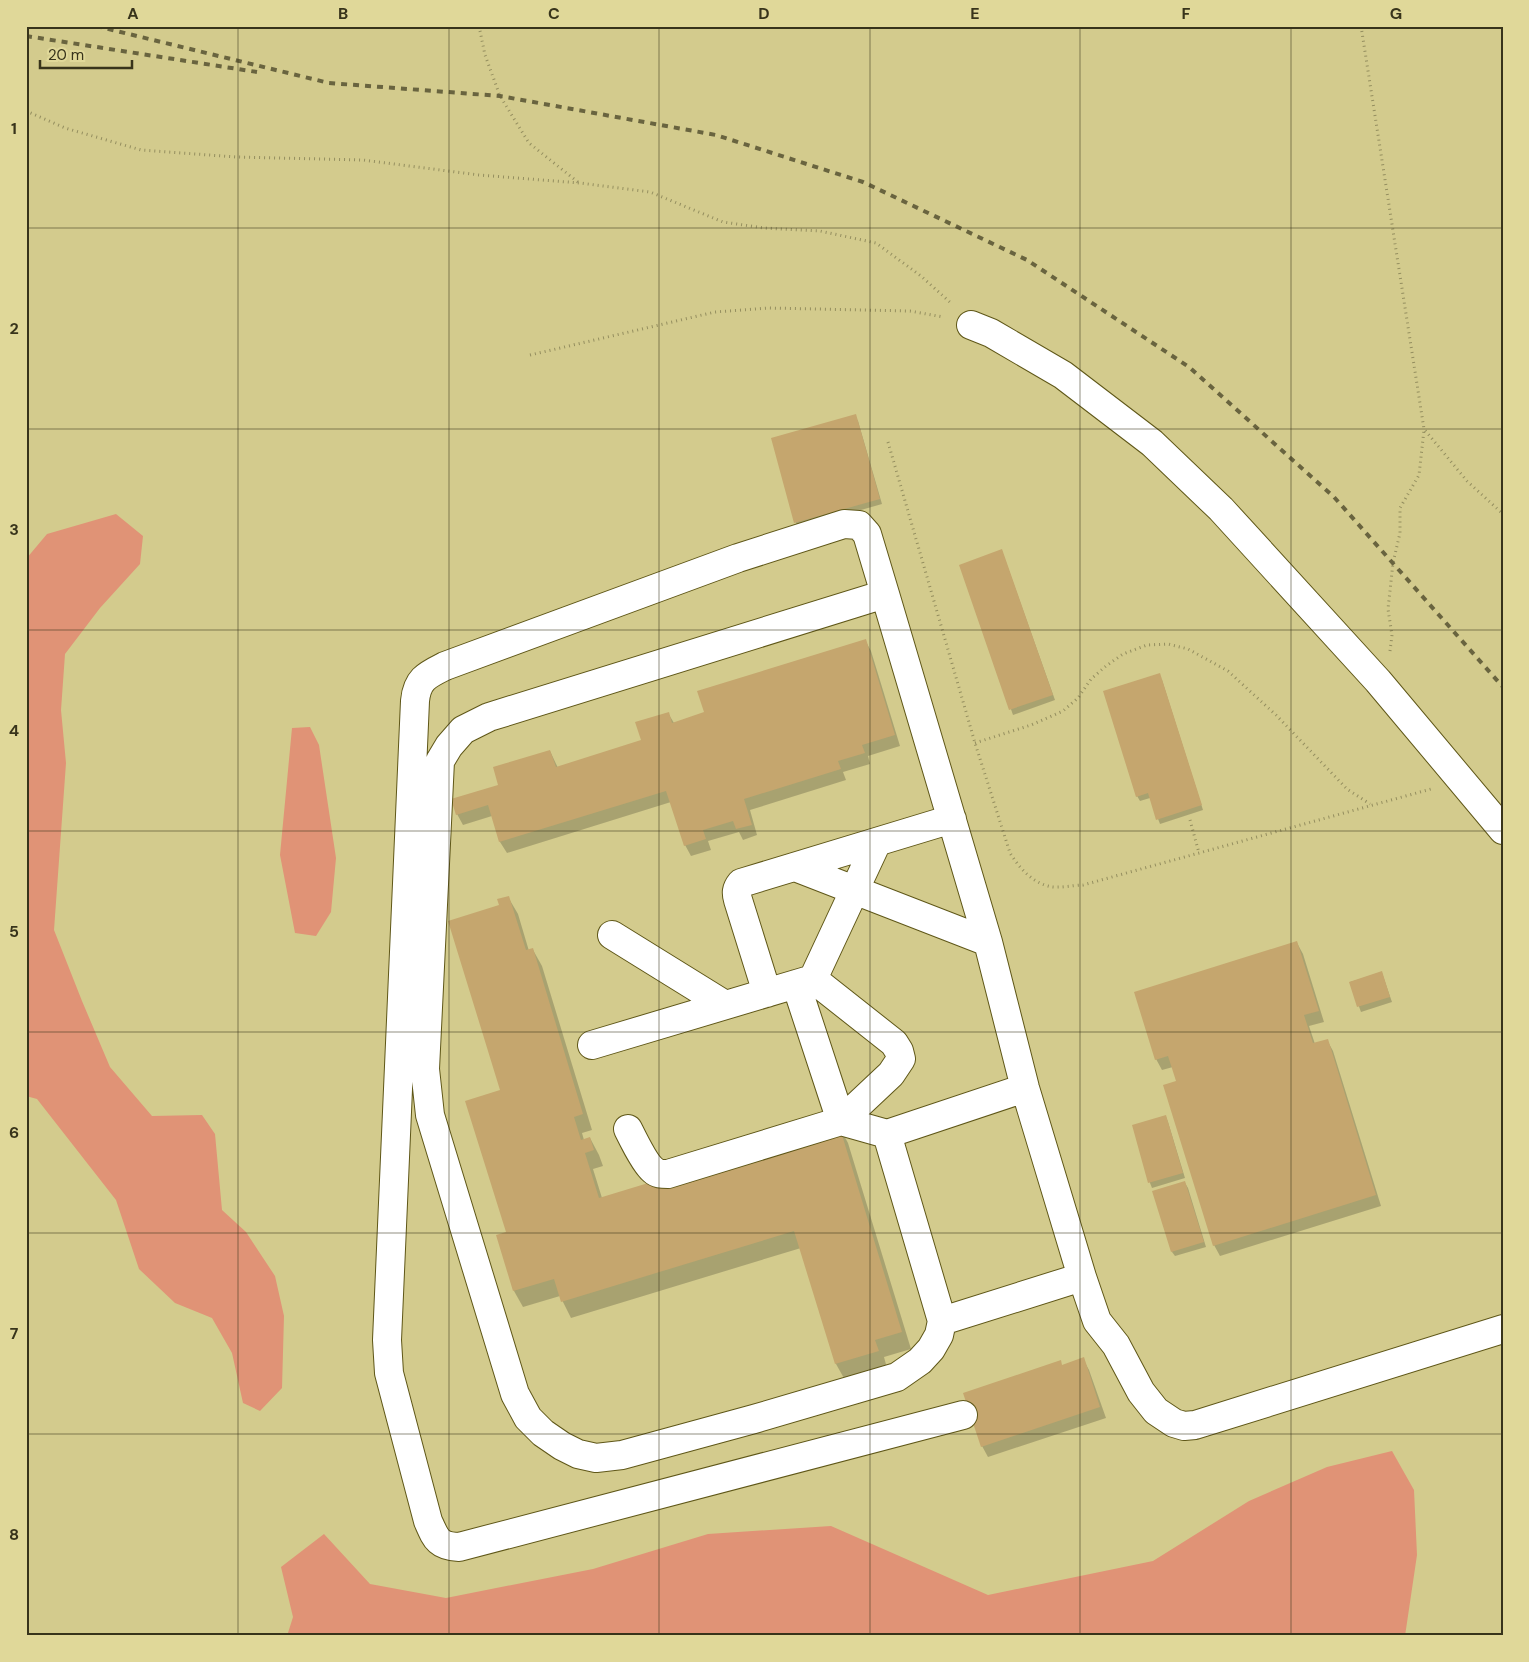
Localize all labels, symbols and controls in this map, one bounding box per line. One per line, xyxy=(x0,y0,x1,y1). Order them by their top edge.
text: A xyxy=(127,3,139,24)
text: B xyxy=(338,3,348,24)
text: C xyxy=(548,3,560,24)
text: D xyxy=(758,3,770,24)
text: E xyxy=(970,3,980,24)
text: F xyxy=(1182,3,1191,24)
text: G xyxy=(1390,3,1402,24)
scale bar xyxy=(40,38,132,70)
text: 20 m xyxy=(48,45,84,65)
text: 1 xyxy=(11,118,17,139)
text: 2 xyxy=(9,318,19,339)
text: 3 xyxy=(9,519,19,540)
text: 4 xyxy=(9,720,19,741)
text: 5 xyxy=(9,921,19,942)
text: 6 xyxy=(9,1122,19,1143)
text: 7 xyxy=(10,1323,19,1344)
text: 8 xyxy=(9,1524,19,1545)

